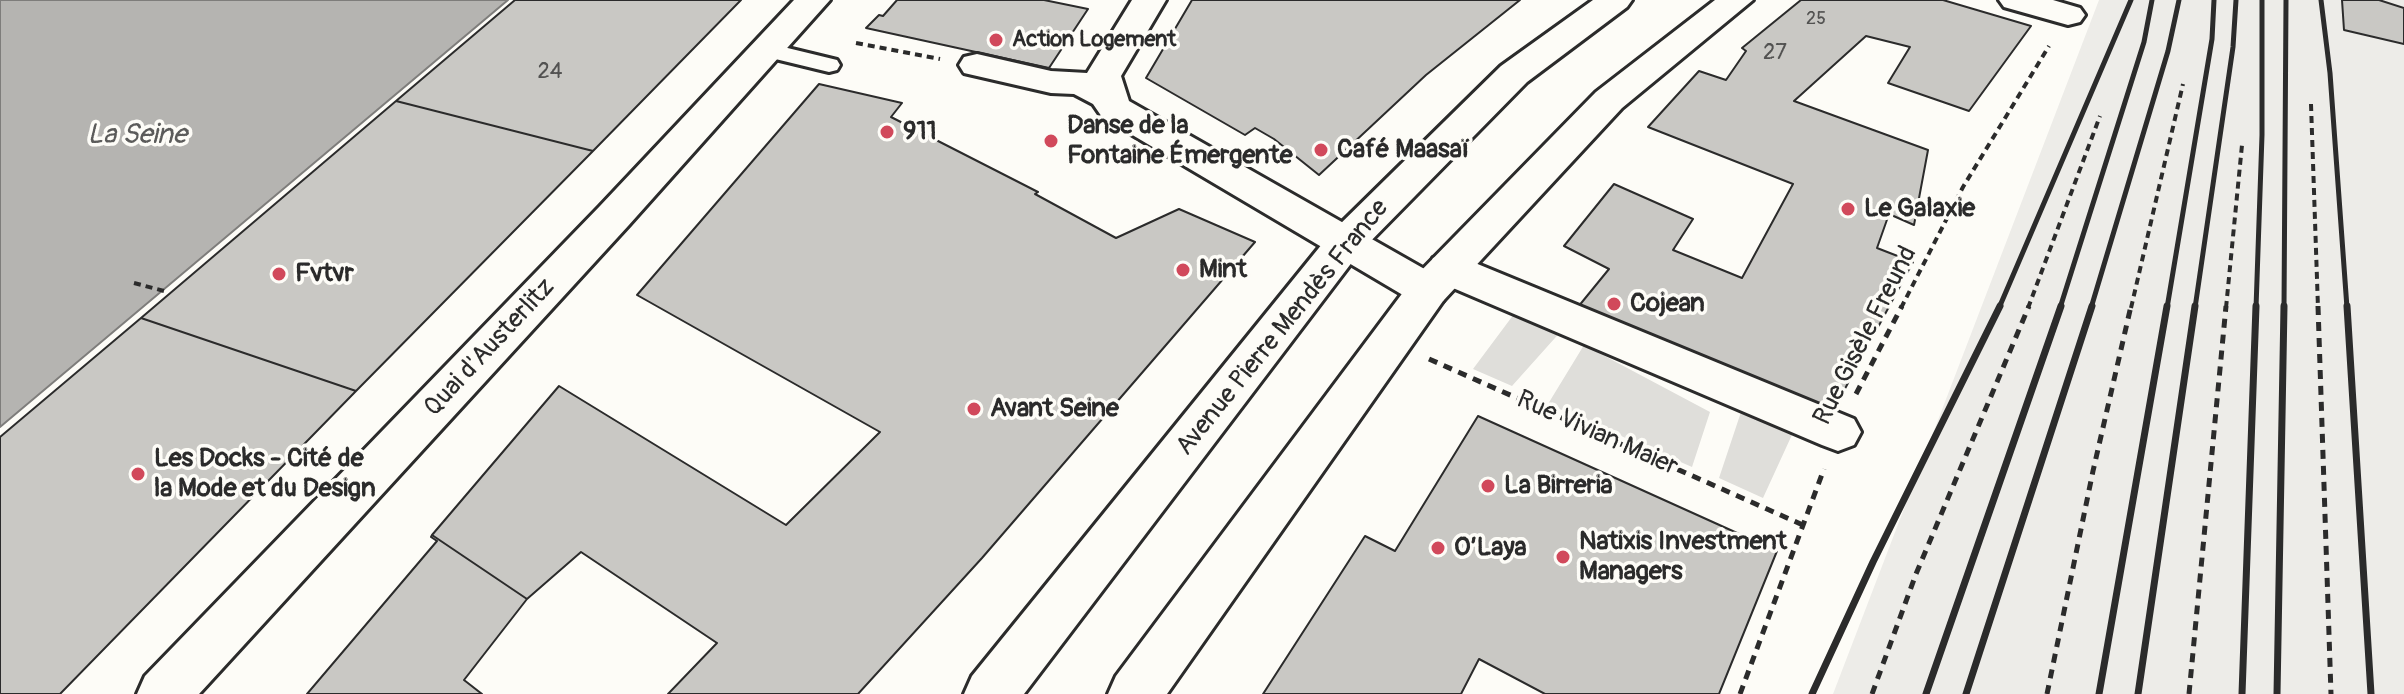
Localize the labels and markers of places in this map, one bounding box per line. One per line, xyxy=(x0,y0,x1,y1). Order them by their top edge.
place label: Action Logement xyxy=(1012,27,1176,53)
marker: Action Logement xyxy=(987,31,1005,49)
place label: Danse de la Fontaine Émergente xyxy=(1067,110,1292,172)
place label: 911 xyxy=(903,116,937,148)
marker: 911 xyxy=(878,123,896,141)
marker: Danse de la Fontaine Émergente xyxy=(1042,132,1060,150)
place label: Café Maasaï xyxy=(1337,134,1470,166)
marker: Café Maasaï xyxy=(1312,141,1330,159)
place label: Le Galaxie xyxy=(1864,193,1975,225)
marker: Le Galaxie xyxy=(1839,200,1857,218)
place label: Mint xyxy=(1199,254,1247,286)
place label: Fvtvr xyxy=(295,258,354,290)
marker: Mint xyxy=(1174,261,1192,279)
marker: Fvtvr xyxy=(270,265,288,283)
place label: Cojean xyxy=(1630,288,1705,320)
marker: Cojean xyxy=(1605,295,1623,313)
place label: Avant Seine xyxy=(990,393,1119,425)
marker: Avant Seine xyxy=(965,400,983,418)
place label: Les Docks - Cité de la Mode et du Design xyxy=(154,443,376,504)
marker: Les Docks - Cité de la Mode et du Design xyxy=(129,465,147,483)
place label: La Birreria xyxy=(1504,470,1613,502)
marker: La Birreria xyxy=(1479,477,1497,495)
place label: Natixis Investment Managers xyxy=(1579,526,1787,588)
place label: O’Laya xyxy=(1454,532,1527,564)
marker: O’Laya xyxy=(1429,539,1447,557)
marker: Natixis Investment Managers xyxy=(1554,548,1572,566)

